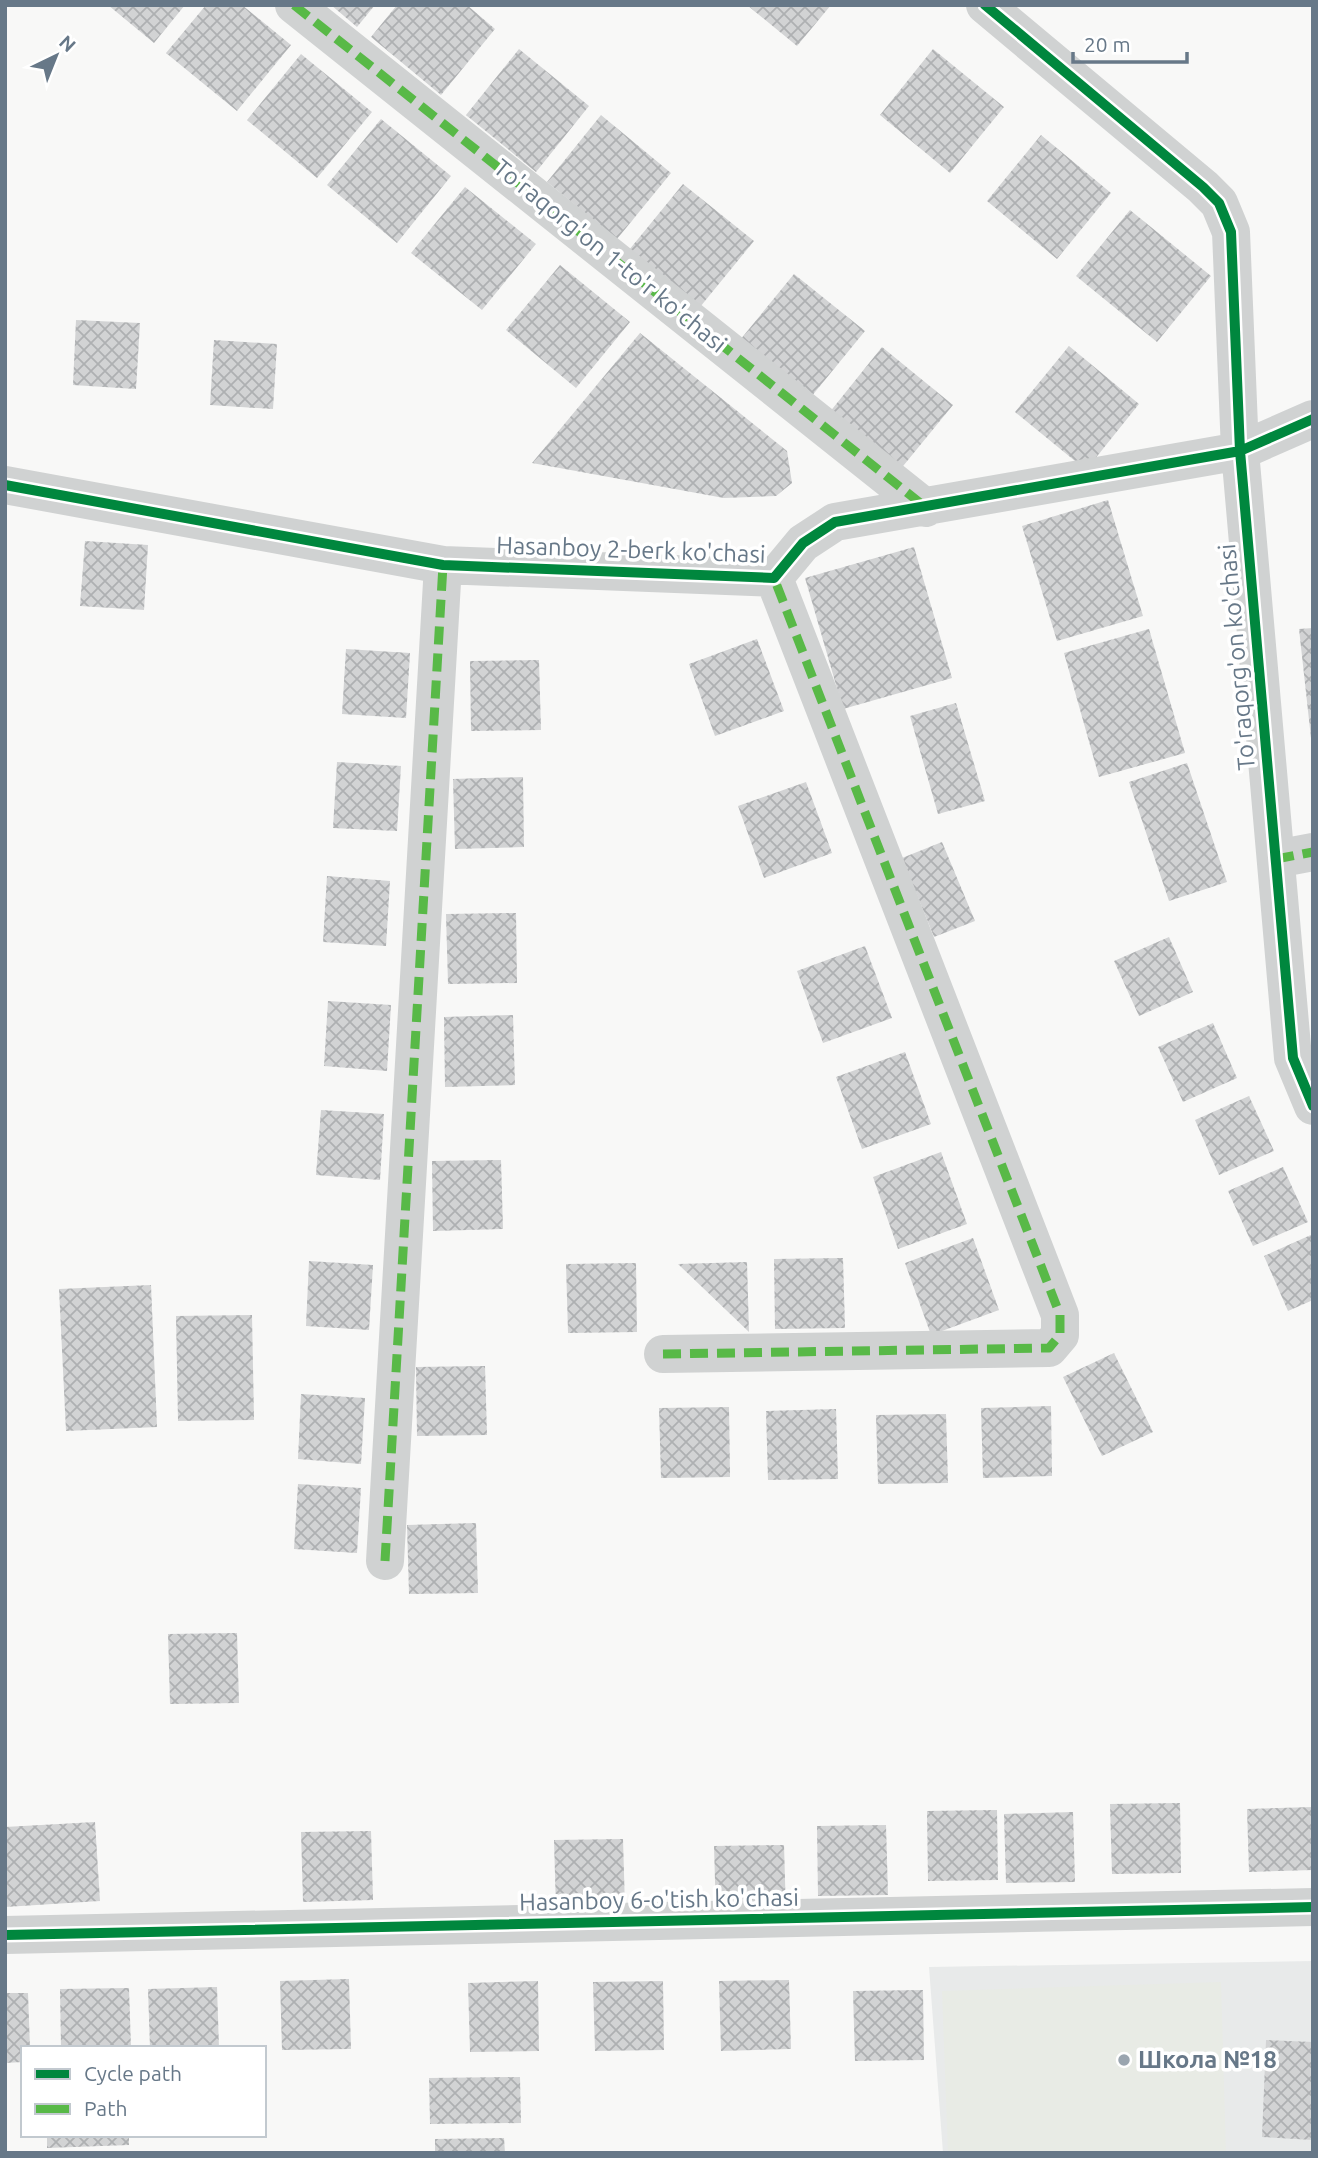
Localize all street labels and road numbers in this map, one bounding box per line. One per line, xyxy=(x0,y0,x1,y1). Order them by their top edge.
street label: To'raqorg'on 1-to'r ko'chasi xyxy=(489,154,732,358)
street label: Hasanboy 2-berk ko'chasi xyxy=(496,531,766,568)
street label: To'raqorg'on ko'chasi xyxy=(1213,543,1260,771)
street label: Hasanboy 6-o'tish ko'chasi xyxy=(519,1884,799,1915)

